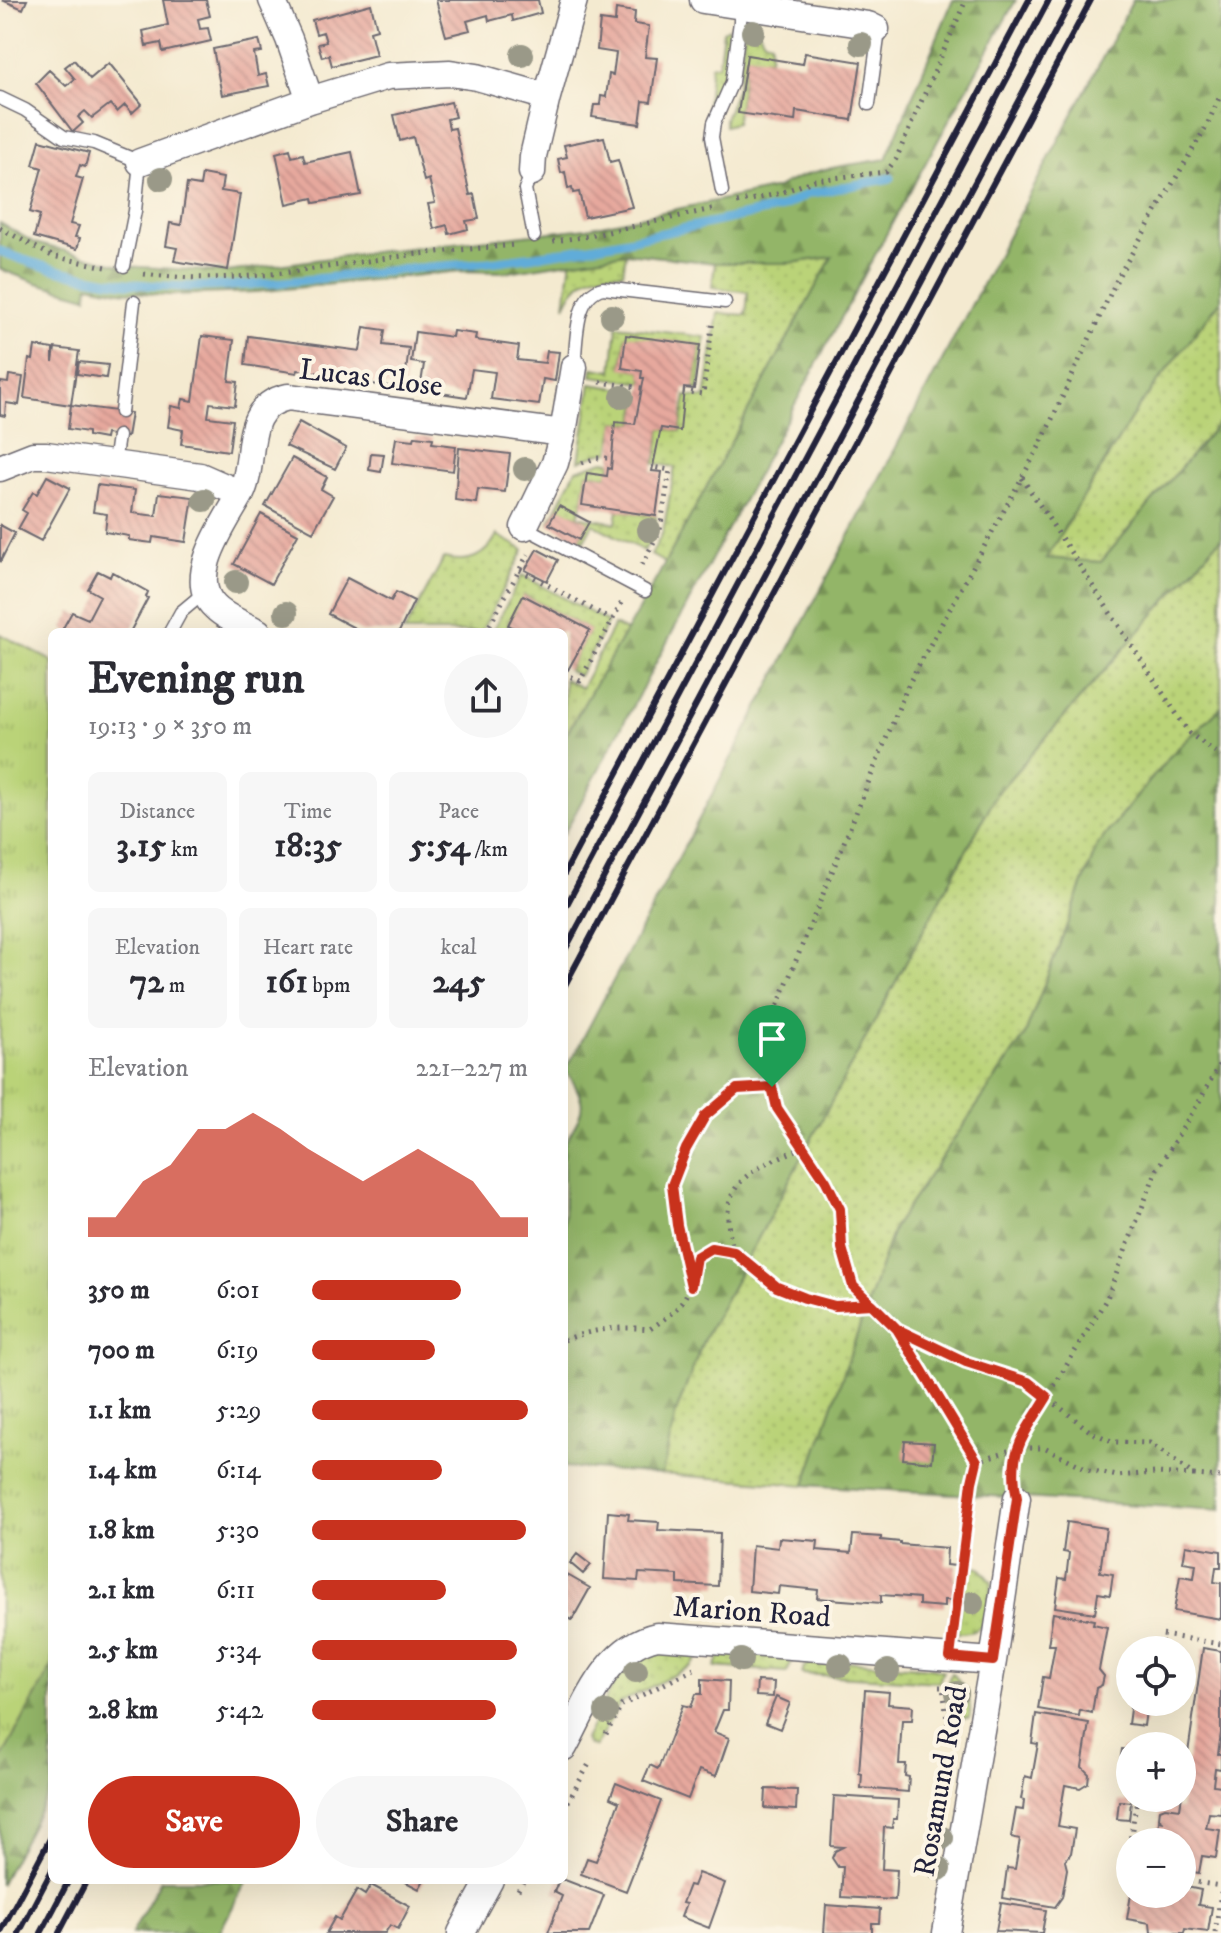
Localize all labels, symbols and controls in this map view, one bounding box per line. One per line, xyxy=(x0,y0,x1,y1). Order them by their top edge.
street label: Lucas Close xyxy=(297,351,445,406)
text: Evening run xyxy=(88,652,305,707)
button: share xyxy=(444,654,528,738)
text: 19:13 · 9 × 350 m xyxy=(88,710,252,743)
text: Distance xyxy=(119,798,195,825)
text: Time xyxy=(284,798,332,825)
text: Pace xyxy=(438,798,479,825)
text: 3.15 xyxy=(116,825,166,867)
text: 18:35 xyxy=(274,825,342,867)
text: 5:54 xyxy=(409,825,470,867)
text: km xyxy=(166,836,198,863)
text: /km xyxy=(470,836,508,863)
text: Elevation xyxy=(115,934,200,961)
text: Heart rate xyxy=(263,934,353,961)
text: kcal xyxy=(441,934,477,961)
text: 72 xyxy=(129,961,164,1003)
text: 161 xyxy=(266,961,308,1003)
text: 245 xyxy=(432,961,485,1003)
text: m xyxy=(164,972,185,999)
text: bpm xyxy=(308,972,350,999)
pin xyxy=(738,1005,806,1087)
icon: arrive xyxy=(750,1017,794,1061)
text: Elevation xyxy=(88,1052,189,1085)
text: 221–227 m xyxy=(415,1052,528,1085)
text: 350 m xyxy=(88,1274,150,1307)
text: 6:01 xyxy=(216,1274,260,1307)
text: 700 m xyxy=(88,1334,155,1367)
text: 6:19 xyxy=(216,1334,259,1367)
text: 1.1 km xyxy=(88,1394,151,1427)
text: 5:29 xyxy=(216,1394,261,1427)
text: 1.4 km xyxy=(88,1454,157,1487)
text: 6:14 xyxy=(216,1454,261,1487)
text: 1.8 km xyxy=(88,1514,155,1547)
text: 5:30 xyxy=(216,1514,259,1547)
text: 2.1 km xyxy=(88,1574,155,1607)
text: 6:11 xyxy=(216,1574,255,1607)
street label: Marion Road xyxy=(672,1589,832,1636)
text: 2.5 km xyxy=(88,1634,158,1667)
text: 5:34 xyxy=(216,1634,260,1667)
map controls xyxy=(1116,1636,1196,1908)
button: locate xyxy=(1116,1636,1196,1716)
street label: Rosamund Road xyxy=(906,1683,976,1880)
text: 2.8 km xyxy=(88,1694,158,1727)
text: 5:42 xyxy=(216,1694,263,1727)
button: + xyxy=(1116,1732,1196,1812)
button: Save xyxy=(88,1776,300,1868)
button: Share xyxy=(316,1776,528,1868)
button: − xyxy=(1116,1828,1196,1908)

